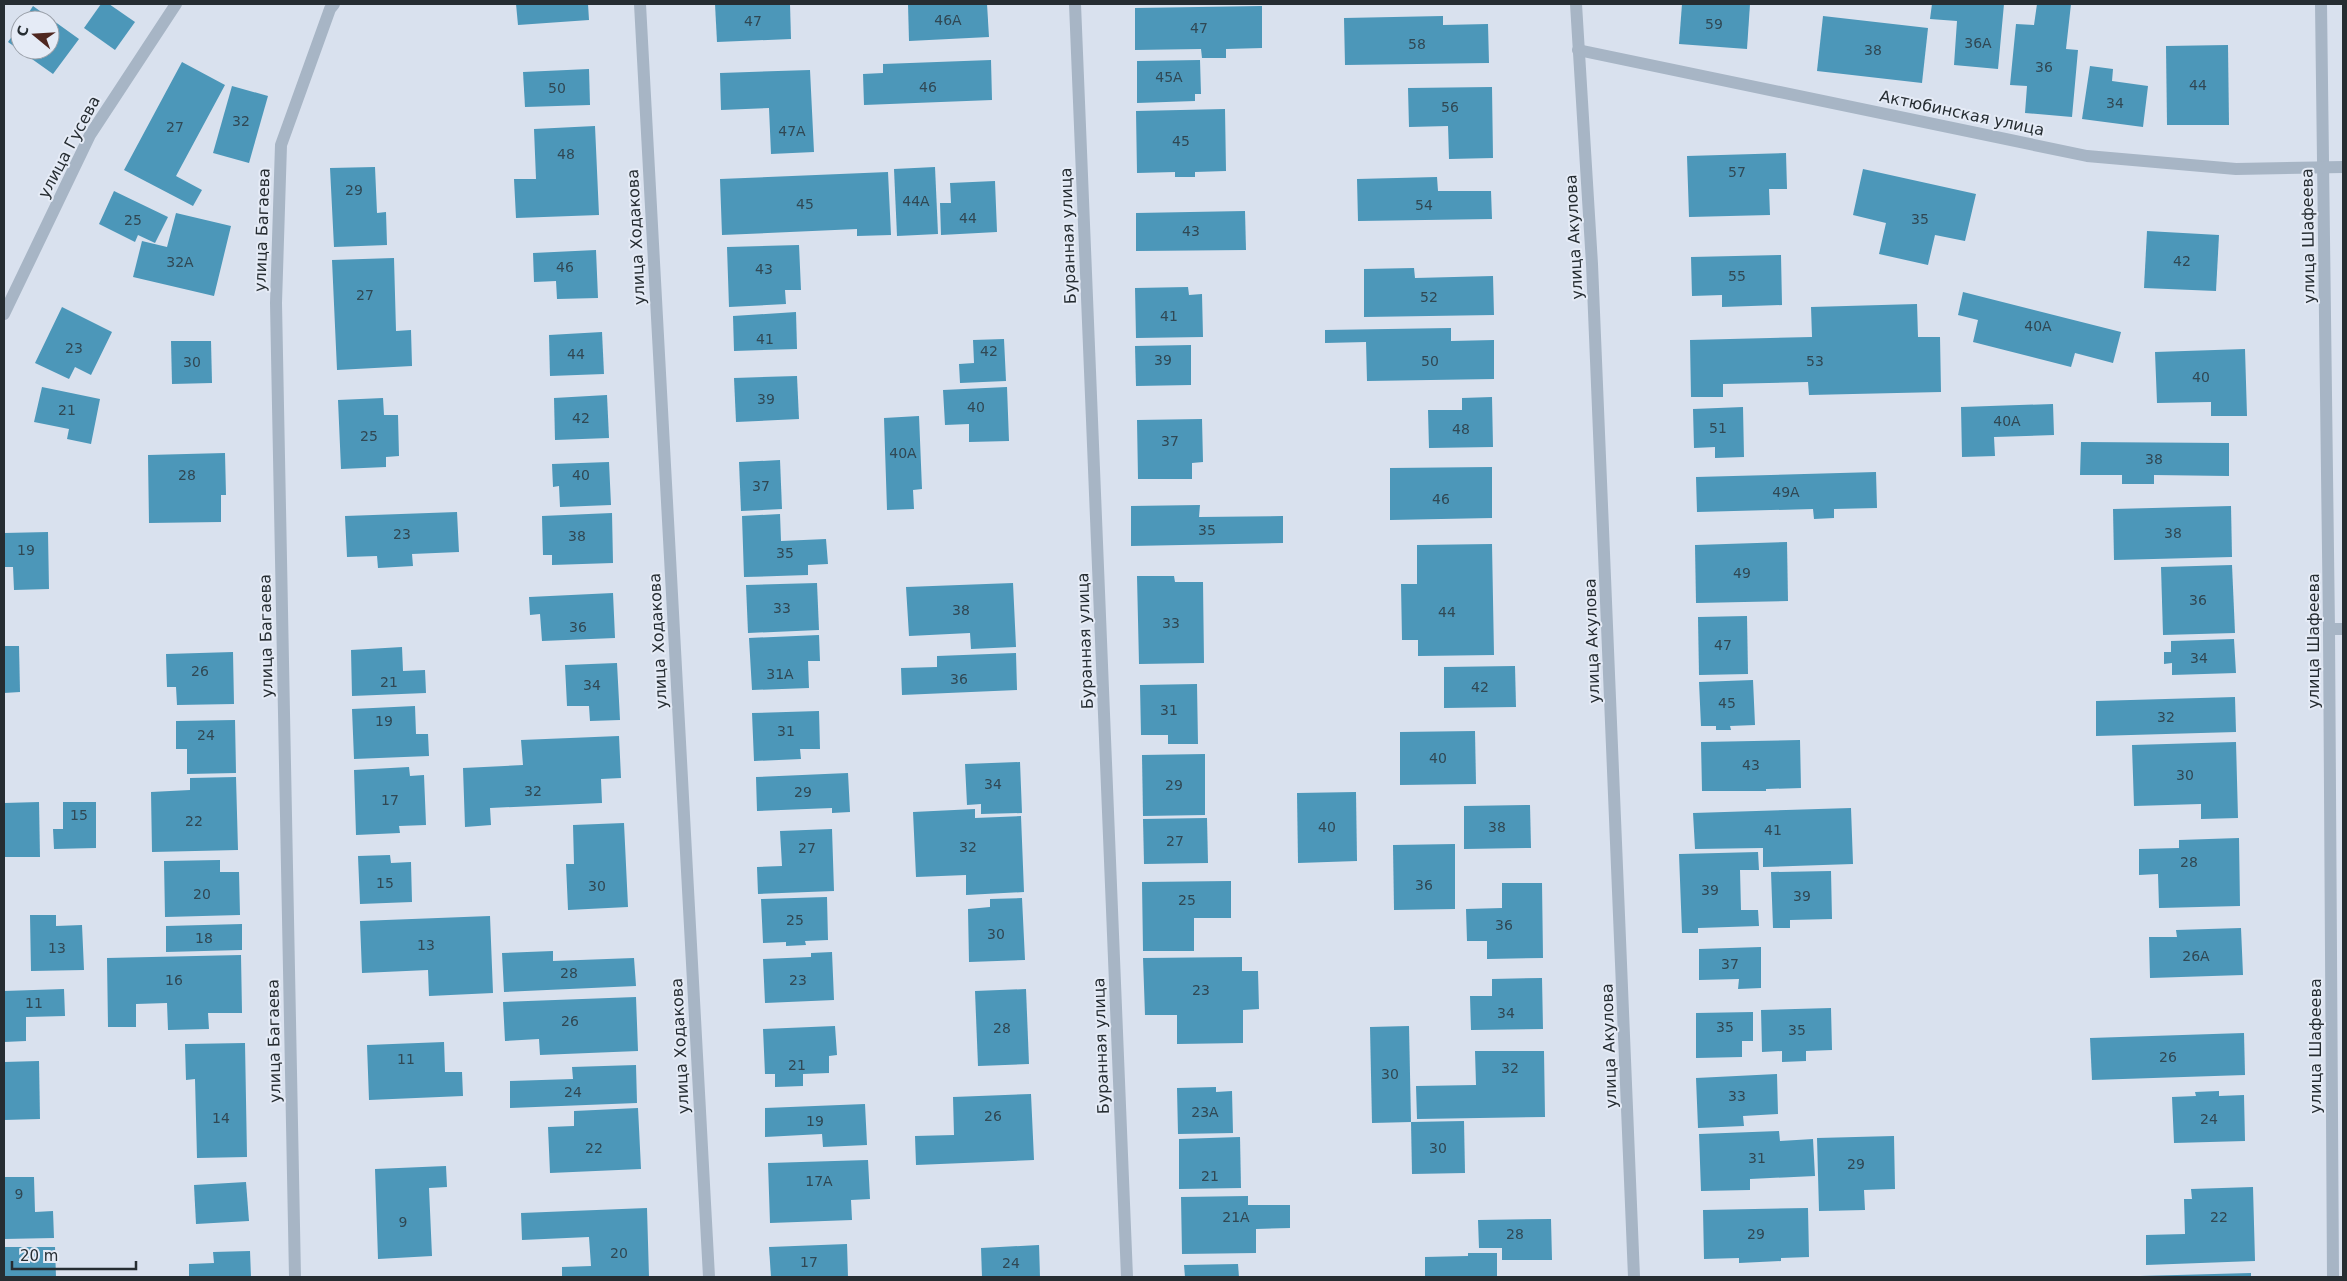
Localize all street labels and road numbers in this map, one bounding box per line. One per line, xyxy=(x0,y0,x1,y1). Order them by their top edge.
street label: Актюбинская улица xyxy=(1878,86,2046,140)
street label: улица Гусева xyxy=(34,93,104,201)
street label: Буранная улица xyxy=(1056,167,1080,305)
street label: улица Багаева xyxy=(250,168,274,292)
street label: улица Шафеева xyxy=(2297,168,2319,304)
street label: улица Ходакова xyxy=(623,169,649,305)
street label: улица Акулова xyxy=(1561,174,1587,300)
street label: Буранная улица xyxy=(1073,572,1097,710)
street label: улица Ходакова xyxy=(645,573,671,709)
street label: улица Шафеева xyxy=(2304,573,2323,709)
street label: улица Багаева xyxy=(255,574,277,698)
street label: улица Акулова xyxy=(1580,578,1604,704)
street label: Буранная улица xyxy=(1089,977,1113,1115)
street label: улица Ходакова xyxy=(667,978,693,1114)
street label: улица Шафеева xyxy=(2306,978,2325,1114)
street label: улица Багаева xyxy=(263,979,285,1103)
street label: улица Акулова xyxy=(1597,983,1621,1109)

